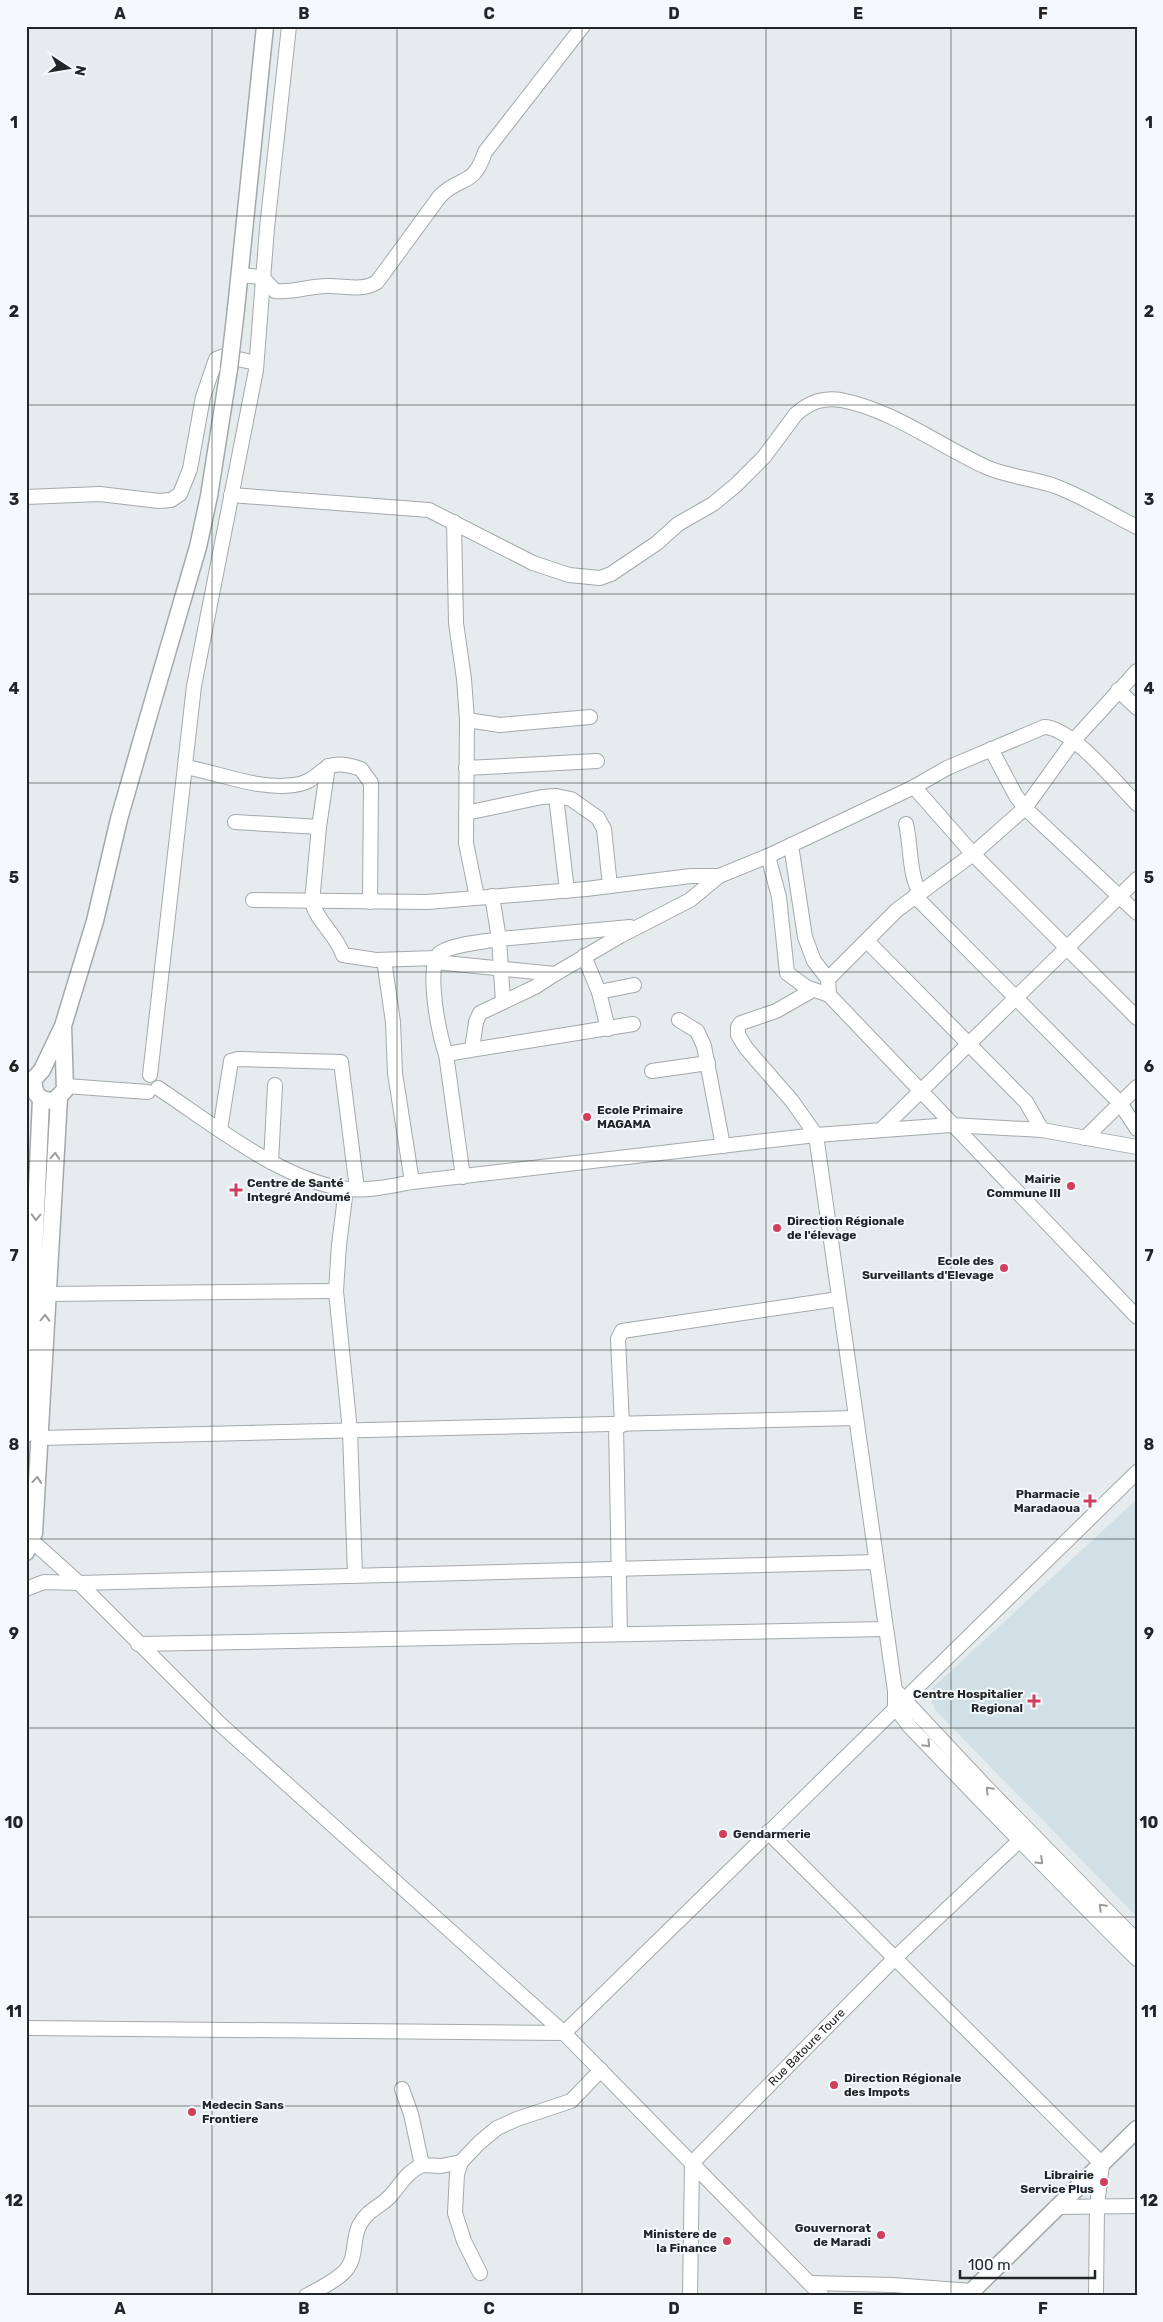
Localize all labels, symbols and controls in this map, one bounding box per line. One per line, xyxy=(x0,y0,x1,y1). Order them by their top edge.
text: A xyxy=(114,4,126,23)
text: B xyxy=(298,4,310,23)
text: C xyxy=(483,4,495,23)
text: D xyxy=(668,4,680,23)
text: E xyxy=(853,4,863,23)
text: F xyxy=(1038,4,1048,23)
north arrow xyxy=(42,42,92,92)
text: N xyxy=(71,64,90,77)
text: 1 xyxy=(10,113,18,132)
text: 1 xyxy=(1145,113,1153,132)
text: 2 xyxy=(9,302,19,321)
text: 2 xyxy=(1144,302,1154,321)
text: 3 xyxy=(9,490,19,509)
text: 3 xyxy=(1144,490,1154,509)
text: 4 xyxy=(9,679,20,698)
text: 4 xyxy=(1144,679,1155,698)
text: 5 xyxy=(9,868,19,887)
text: 5 xyxy=(1144,868,1154,887)
text: 6 xyxy=(9,1057,19,1076)
text: 6 xyxy=(1144,1057,1154,1076)
place label: Ecole Primaire MAGAMA xyxy=(597,1103,683,1131)
marker: Ecole Primaire MAGAMA xyxy=(581,1111,593,1123)
one-way arrow xyxy=(50,1151,61,1159)
place label: Mairie Commune III xyxy=(987,1172,1061,1200)
place label: Centre de Santé Integré Andoumé xyxy=(247,1176,351,1204)
marker: Mairie Commune III xyxy=(1065,1180,1077,1192)
marker: Centre de Santé Integré Andoumé xyxy=(229,1183,243,1197)
one-way arrow xyxy=(31,1214,42,1222)
place label: Direction Régionale de l'élevage xyxy=(787,1214,904,1242)
marker: Direction Régionale de l'élevage xyxy=(771,1222,783,1234)
text: 7 xyxy=(9,1246,19,1265)
text: 7 xyxy=(1144,1246,1154,1265)
place label: Ecole des Surveillants d'Elevage xyxy=(862,1254,994,1282)
marker: Ecole des Surveillants d'Elevage xyxy=(998,1262,1010,1274)
one-way arrow xyxy=(40,1314,51,1322)
text: 8 xyxy=(9,1435,20,1454)
text: 8 xyxy=(1144,1435,1155,1454)
one-way arrow xyxy=(31,1476,42,1484)
place label: Pharmacie Maradaoua xyxy=(1014,1487,1080,1515)
marker: Pharmacie Maradaoua xyxy=(1084,1495,1096,1507)
text: 9 xyxy=(9,1624,19,1643)
text: 9 xyxy=(1144,1624,1154,1643)
place label: Centre Hospitalier Regional xyxy=(913,1687,1024,1715)
marker: Centre Hospitalier Regional xyxy=(1027,1694,1041,1708)
one-way arrow xyxy=(921,1739,930,1748)
one-way arrow xyxy=(986,1787,995,1796)
text: 10 xyxy=(5,1813,24,1832)
text: 10 xyxy=(1140,1813,1159,1832)
place label: Gendarmerie xyxy=(733,1827,811,1841)
marker: Gendarmerie xyxy=(717,1828,729,1840)
one-way arrow xyxy=(1034,1855,1043,1864)
one-way arrow xyxy=(1099,1904,1108,1913)
text: 11 xyxy=(6,2002,22,2021)
text: 11 xyxy=(1141,2002,1157,2021)
street label: Rue Batoure Toure xyxy=(765,2005,848,2089)
place label: Direction Régionale des Impots xyxy=(844,2071,961,2099)
marker: Direction Régionale des Impots xyxy=(828,2079,840,2091)
place label: Medecin Sans Frontiere xyxy=(202,2098,284,2126)
marker: Medecin Sans Frontiere xyxy=(186,2106,198,2118)
place label: Librairie Service Plus xyxy=(1020,2168,1094,2196)
marker: Librairie Service Plus xyxy=(1098,2176,1110,2188)
text: 12 xyxy=(5,2191,23,2210)
text: 12 xyxy=(1140,2191,1158,2210)
place label: Gouvernorat de Maradi xyxy=(795,2221,871,2249)
place label: Ministere de la Finance xyxy=(643,2227,717,2255)
marker: Gouvernorat de Maradi xyxy=(875,2229,887,2241)
marker: Ministere de la Finance xyxy=(721,2235,733,2247)
scale bar xyxy=(960,2247,1096,2279)
text: 100 m xyxy=(968,2256,1010,2274)
text: A xyxy=(114,2299,126,2318)
text: B xyxy=(298,2299,310,2318)
text: C xyxy=(483,2299,495,2318)
text: D xyxy=(668,2299,680,2318)
text: E xyxy=(853,2299,863,2318)
text: F xyxy=(1038,2299,1048,2318)

